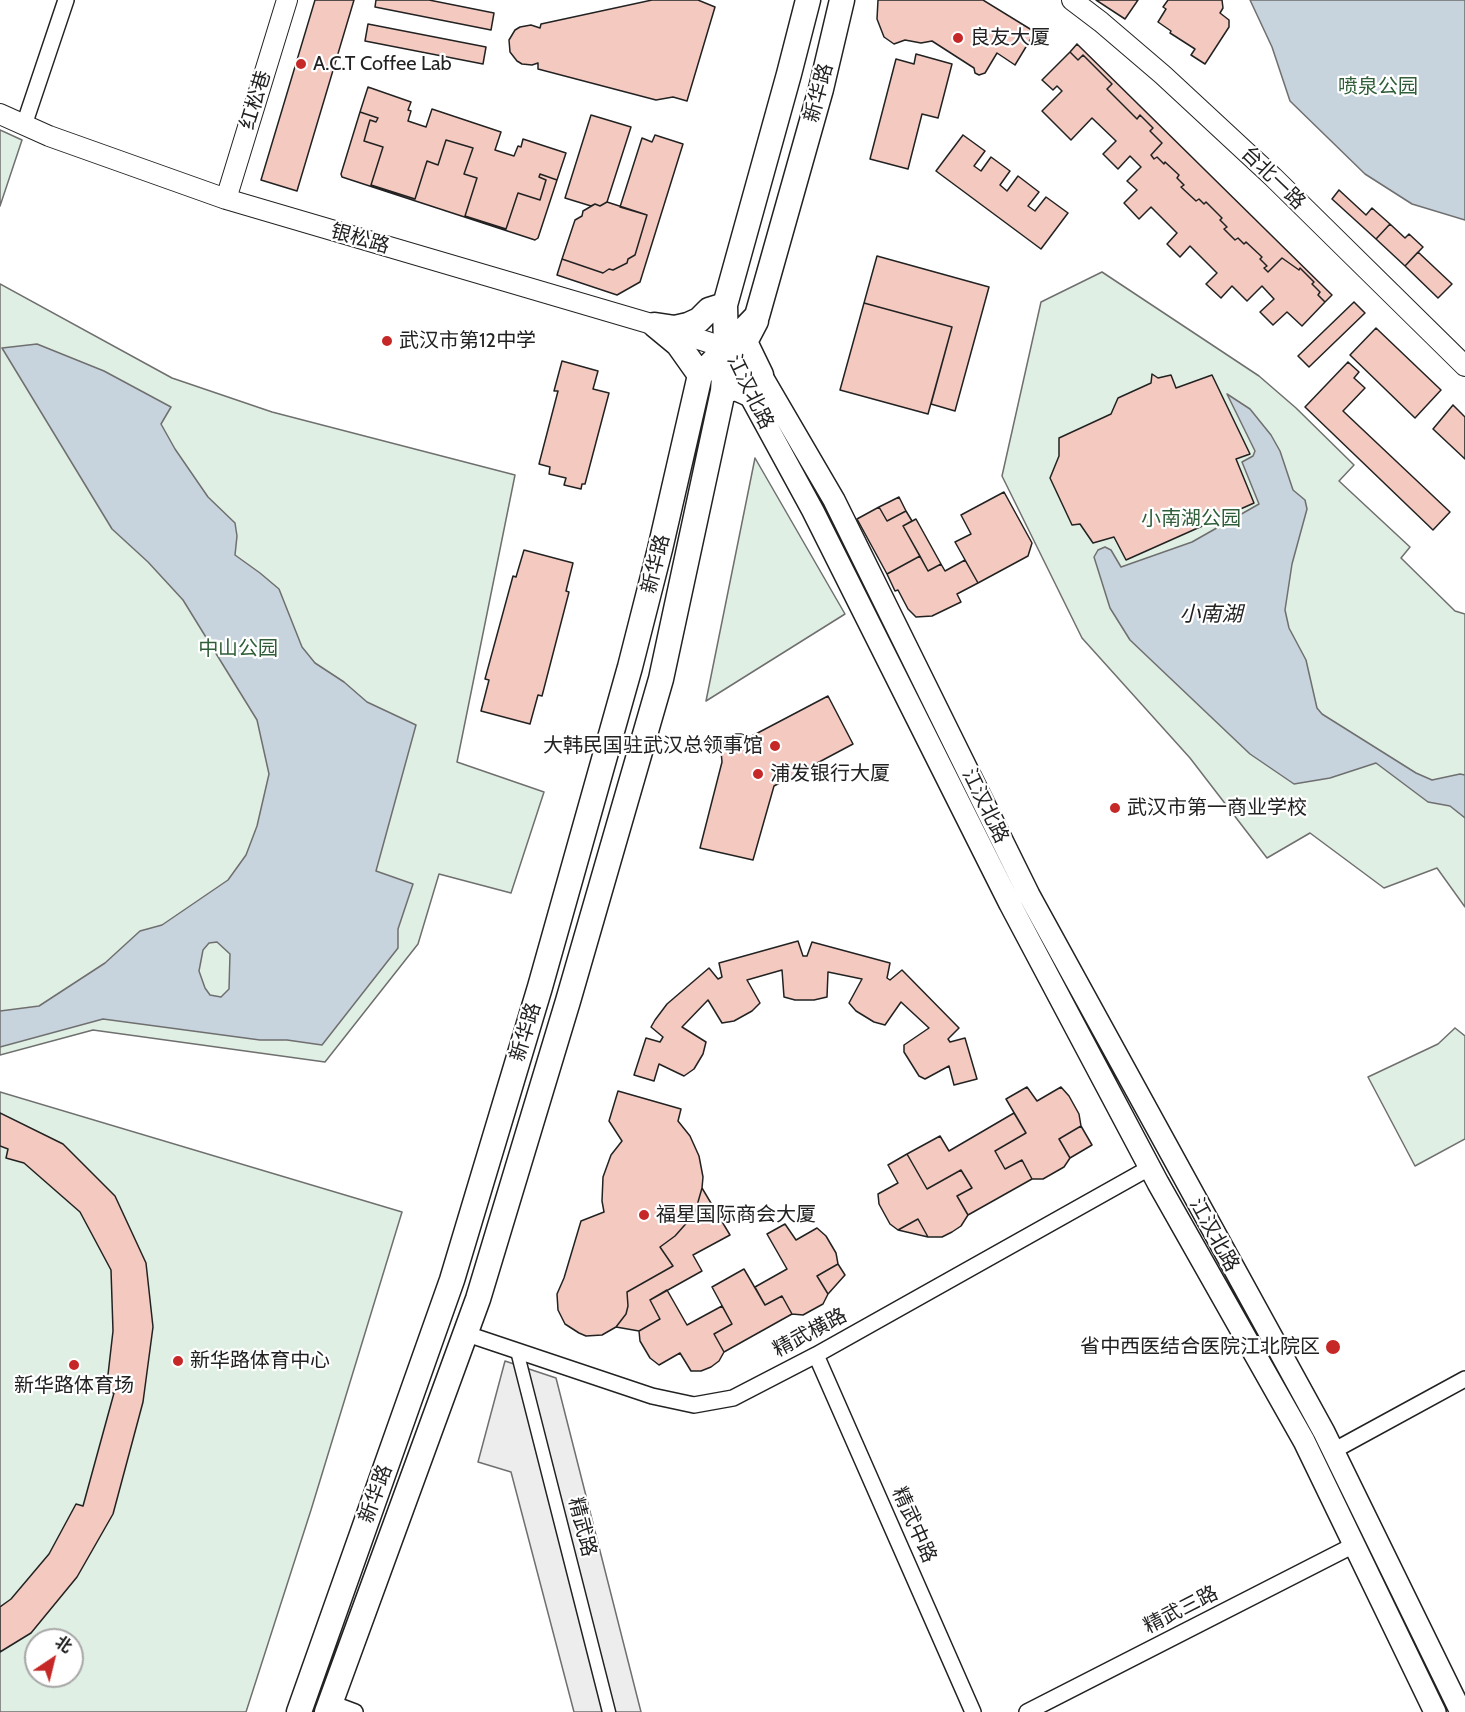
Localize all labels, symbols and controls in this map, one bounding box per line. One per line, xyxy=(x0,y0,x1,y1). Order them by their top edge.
place label: 良友大厦 xyxy=(970,26,1050,50)
marker: 良友大厦 xyxy=(951,31,965,45)
place label: A.C.T Coffee Lab xyxy=(313,52,452,76)
marker: A.C.T Coffee Lab xyxy=(294,57,308,71)
street label: 新华路 xyxy=(800,61,838,125)
street label: 红松巷 xyxy=(236,68,276,132)
park label: 喷泉公园 xyxy=(1338,75,1418,99)
street label: 台北一路 xyxy=(1236,142,1310,214)
street label: 银松路 xyxy=(328,219,392,259)
place label: 武汉市第12中学 xyxy=(399,329,536,353)
marker: 武汉市第12中学 xyxy=(380,334,394,348)
street label: 江汉北路 xyxy=(722,351,778,433)
park label: 小南湖公园 xyxy=(1141,507,1241,531)
street label: 新华路 xyxy=(637,532,675,596)
water label: 小南湖 xyxy=(1180,602,1242,628)
park label: 中山公园 xyxy=(198,637,278,661)
place label: 大韩民国驻武汉总领事馆 xyxy=(543,734,763,758)
marker: 大韩民国驻武汉总领事馆 xyxy=(768,739,782,753)
place label: 浦发银行大厦 xyxy=(770,762,890,786)
street label: 江汉北路 xyxy=(957,765,1013,847)
marker: 浦发银行大厦 xyxy=(751,767,765,781)
place label: 武汉市第一商业学校 xyxy=(1127,796,1307,820)
marker: 武汉市第一商业学校 xyxy=(1108,801,1122,815)
street label: 新华路 xyxy=(506,1000,546,1064)
street label: 江汉北路 xyxy=(1184,1194,1244,1276)
place label: 福星国际商会大厦 xyxy=(656,1203,816,1227)
marker: 福星国际商会大厦 xyxy=(637,1208,651,1222)
street label: 精武横路 xyxy=(769,1304,851,1362)
place label: 省中西医结合医院江北院区 xyxy=(1080,1335,1320,1359)
marker: 省中西医结合医院江北院区 xyxy=(1324,1338,1342,1356)
place label: 新华路体育中心 xyxy=(190,1349,330,1373)
marker: 新华路体育中心 xyxy=(171,1354,185,1368)
marker: 新华路体育场 xyxy=(67,1358,81,1372)
place label: 新华路体育场 xyxy=(14,1374,134,1398)
street label: 新华路 xyxy=(354,1462,398,1526)
street label: 精武中路 xyxy=(887,1484,941,1566)
street label: 精武路 xyxy=(563,1495,601,1559)
street label: 精武三路 xyxy=(1140,1581,1222,1639)
north arrow xyxy=(24,1628,84,1688)
text: 北 xyxy=(51,1632,75,1657)

